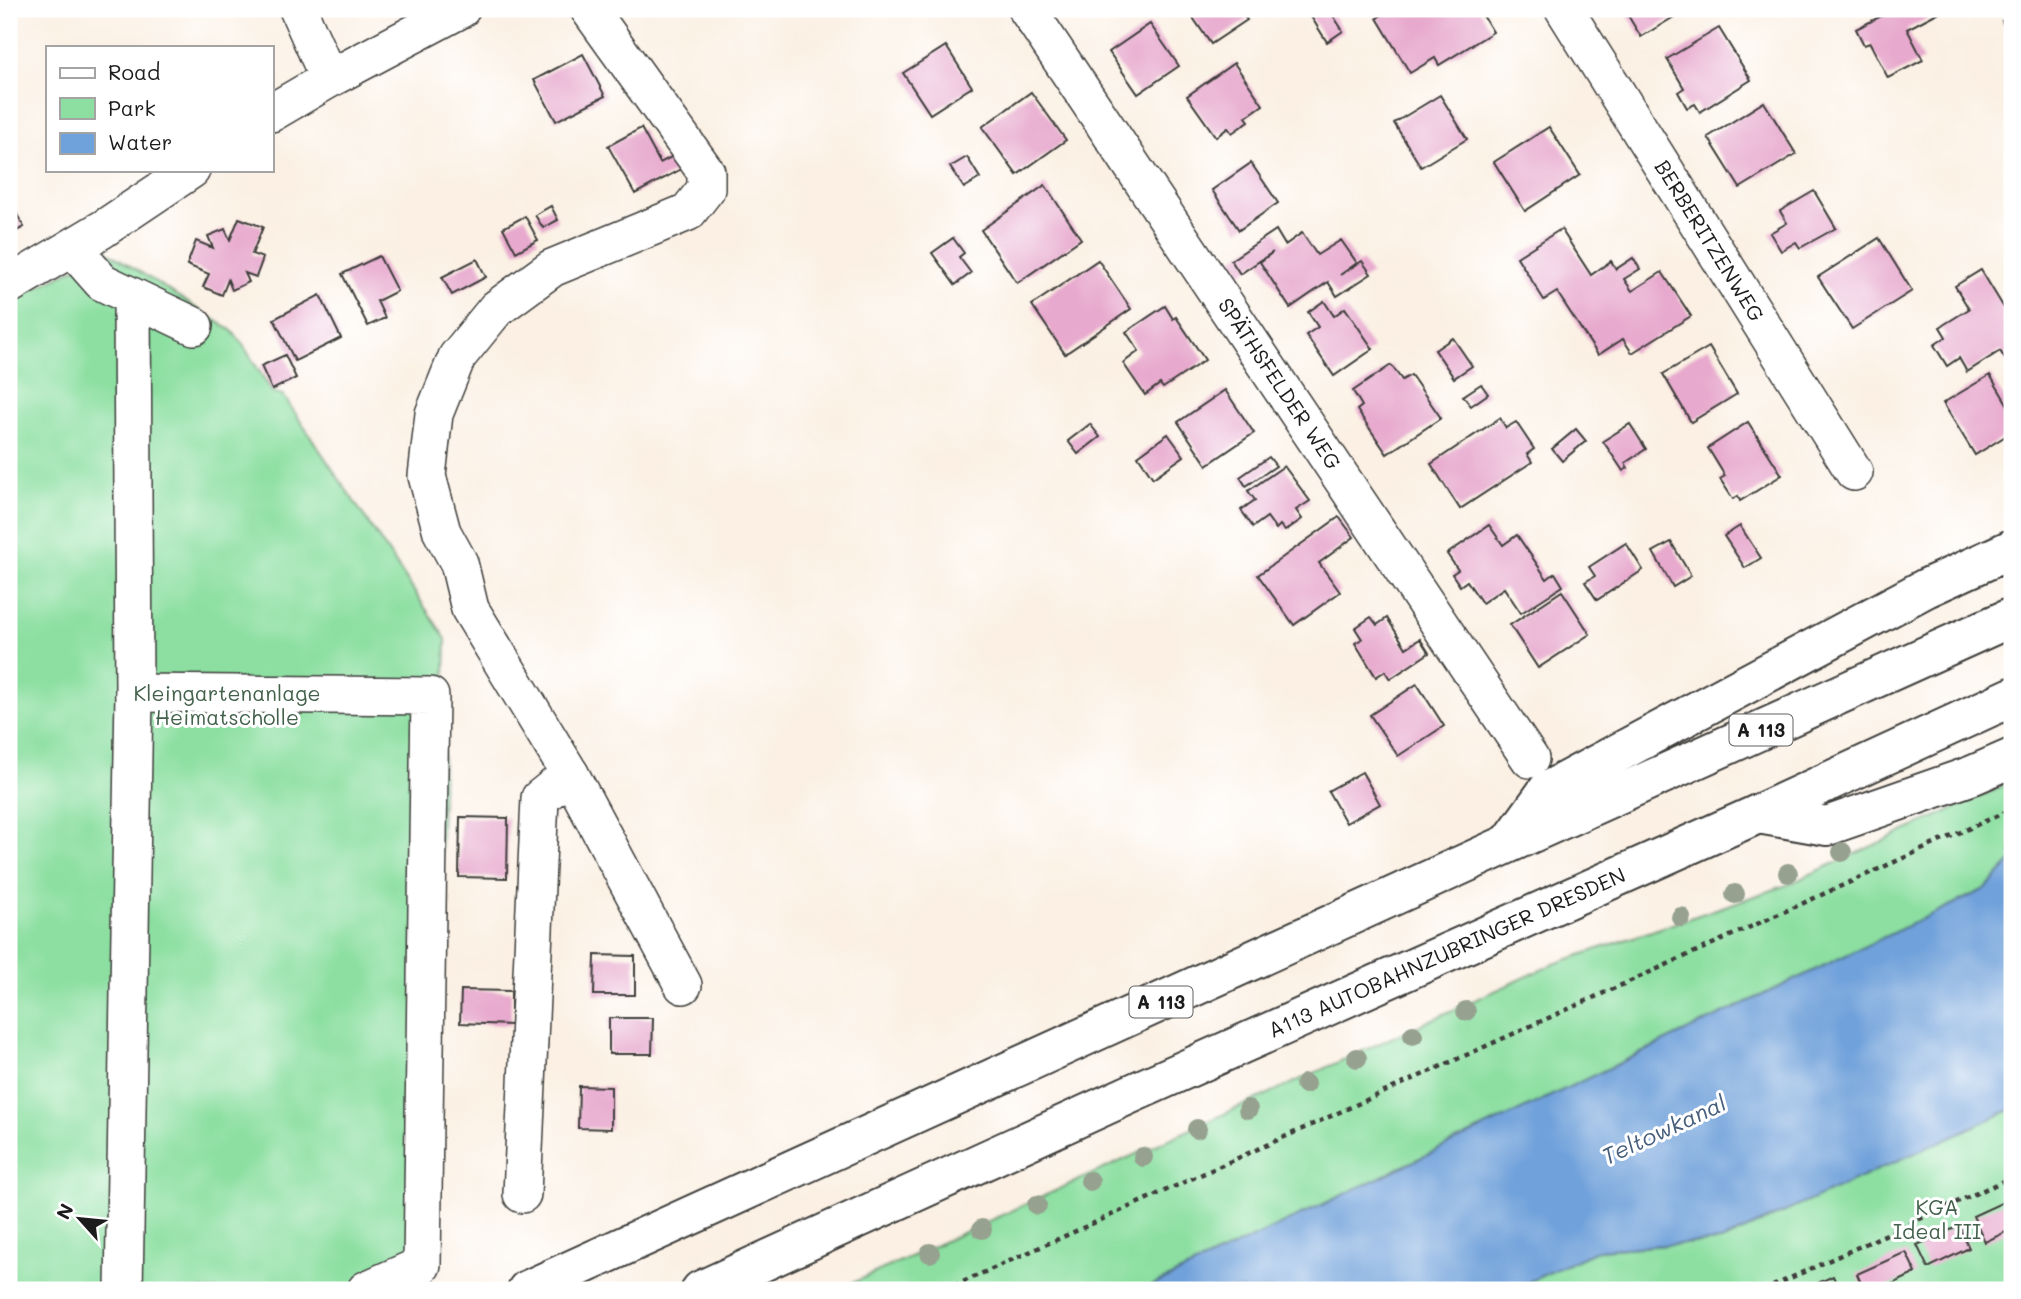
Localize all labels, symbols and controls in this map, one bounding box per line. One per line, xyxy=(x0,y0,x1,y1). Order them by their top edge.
legend xyxy=(46,46,273,172)
text: Road xyxy=(108,58,160,85)
text: Park xyxy=(108,94,156,121)
text: Water xyxy=(108,128,172,155)
street label: BERBERITZENWEG xyxy=(1650,154,1771,326)
street label: SPÄTHSFELDER WEG xyxy=(1213,292,1348,474)
park label: Kleingartenanlage Heimatscholle xyxy=(133,679,321,730)
road number: A 113 xyxy=(1730,715,1792,746)
street label: A113 AUTOBAHNZUBRINGER DRESDEN xyxy=(1264,860,1629,1043)
road number: A 113 xyxy=(1130,986,1192,1018)
water label: Teltowkanal xyxy=(1597,1087,1731,1171)
north arrow xyxy=(46,1184,116,1254)
park label: KGA Ideal III xyxy=(1893,1193,1981,1244)
text: N xyxy=(50,1199,79,1223)

